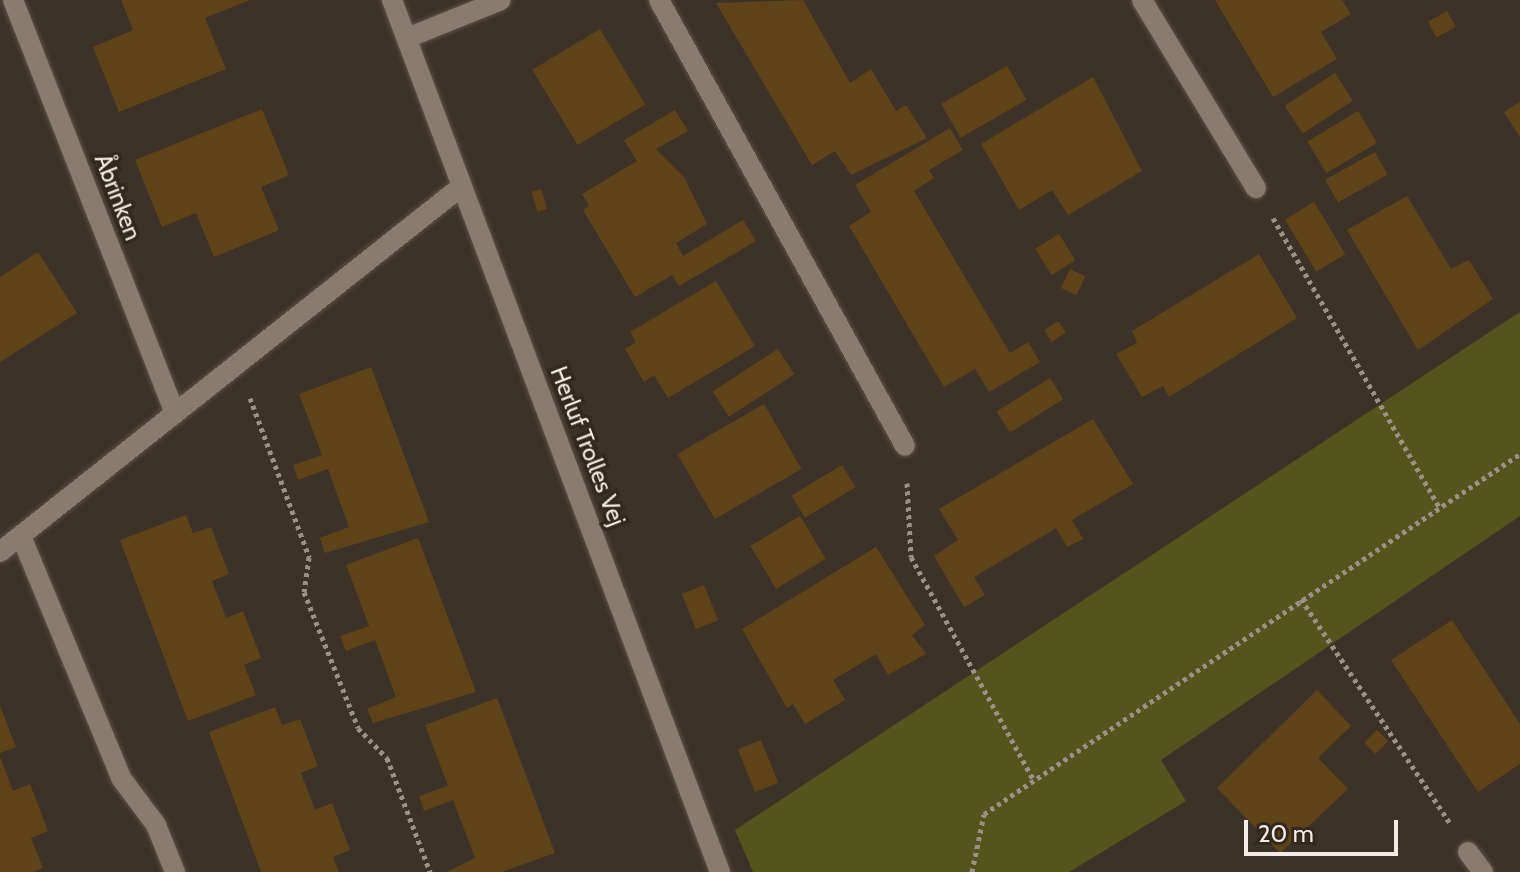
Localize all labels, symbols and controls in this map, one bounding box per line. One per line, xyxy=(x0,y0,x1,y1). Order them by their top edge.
street label: Åbrinken xyxy=(88,150,148,244)
street label: Herluf Trolles Vej xyxy=(544,362,632,530)
scale bar xyxy=(1248,804,1402,854)
text: 20 m xyxy=(1258,819,1314,848)

